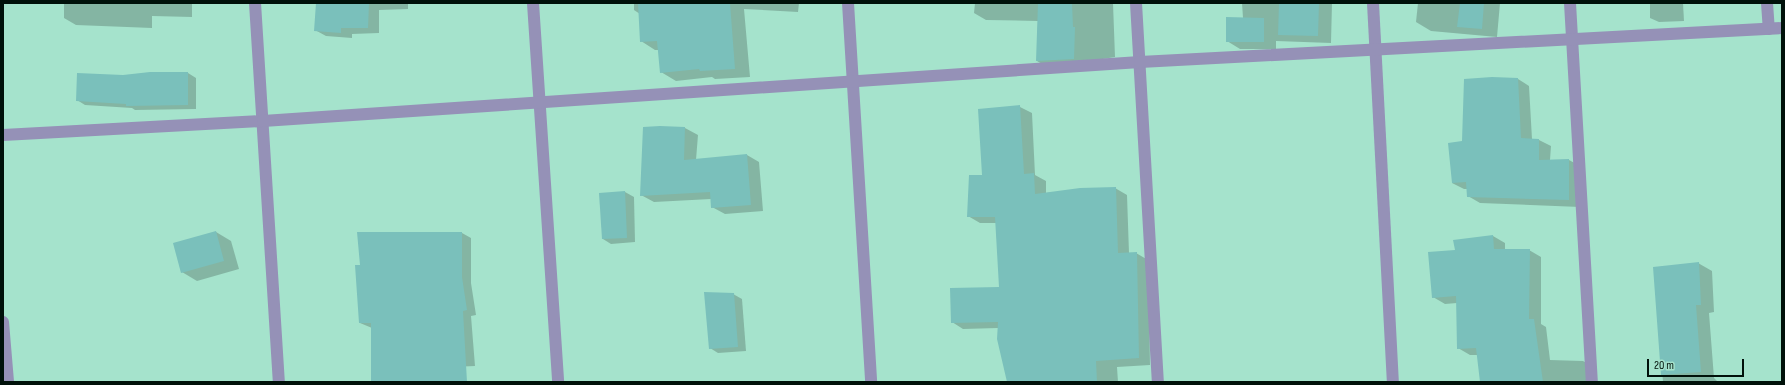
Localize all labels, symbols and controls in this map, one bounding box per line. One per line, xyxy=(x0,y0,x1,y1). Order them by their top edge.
scale bar xyxy=(1649,351,1746,377)
text: 20 m xyxy=(1654,358,1674,373)

